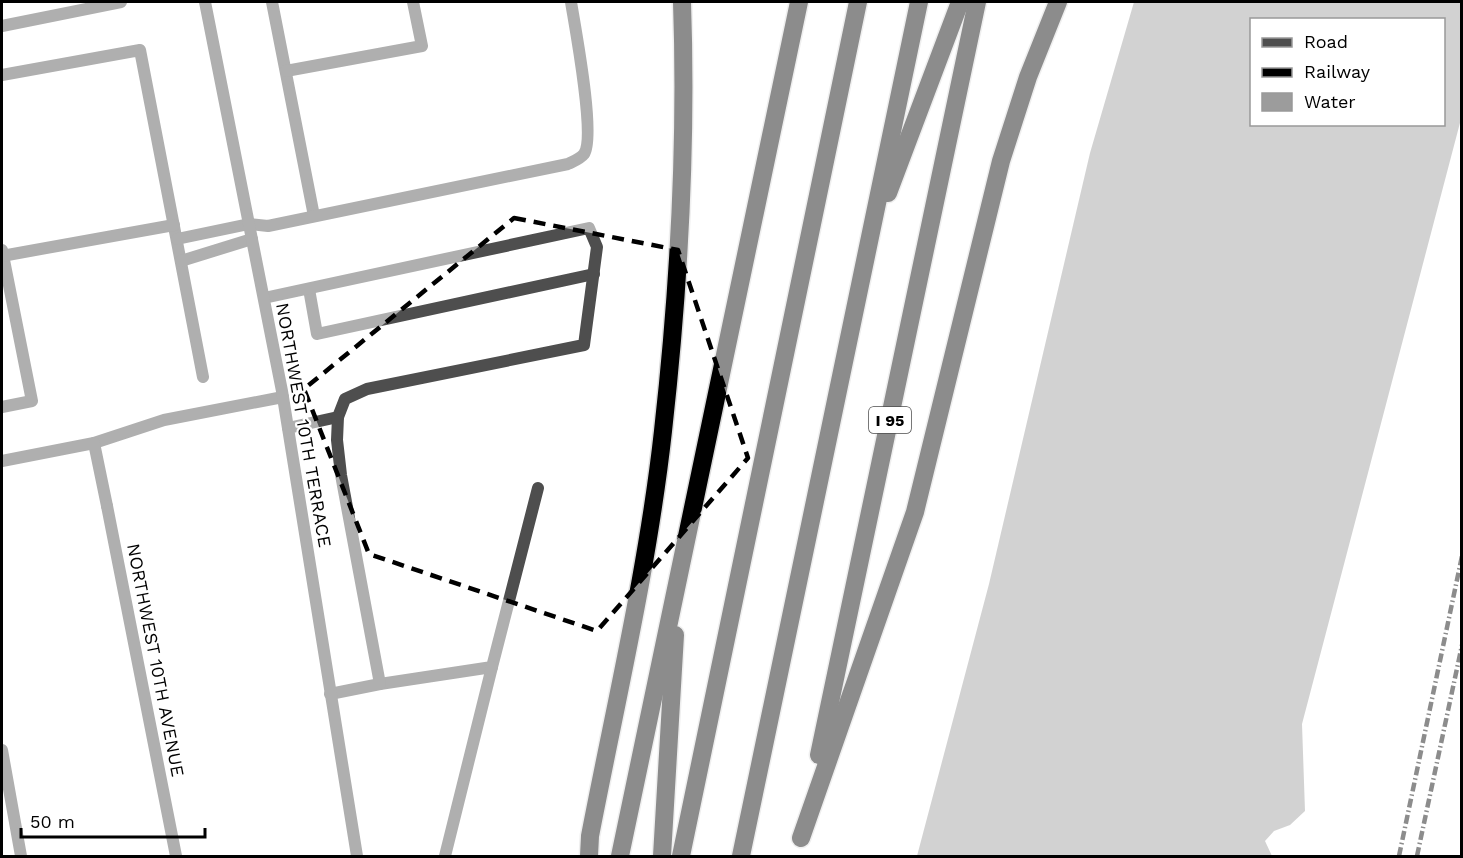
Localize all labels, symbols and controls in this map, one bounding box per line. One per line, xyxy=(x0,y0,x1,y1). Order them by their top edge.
legend xyxy=(1250,18,1445,126)
text: Road xyxy=(1304,31,1348,52)
text: Railway xyxy=(1304,61,1371,82)
text: Water xyxy=(1304,91,1356,112)
street label: NORTHWEST 10TH TERRACE xyxy=(272,301,336,549)
road number: I 95 xyxy=(869,407,911,433)
street label: NORTHWEST 10TH AVENUE xyxy=(123,541,189,779)
scale bar xyxy=(21,801,206,839)
text: 50 m xyxy=(30,811,75,832)

